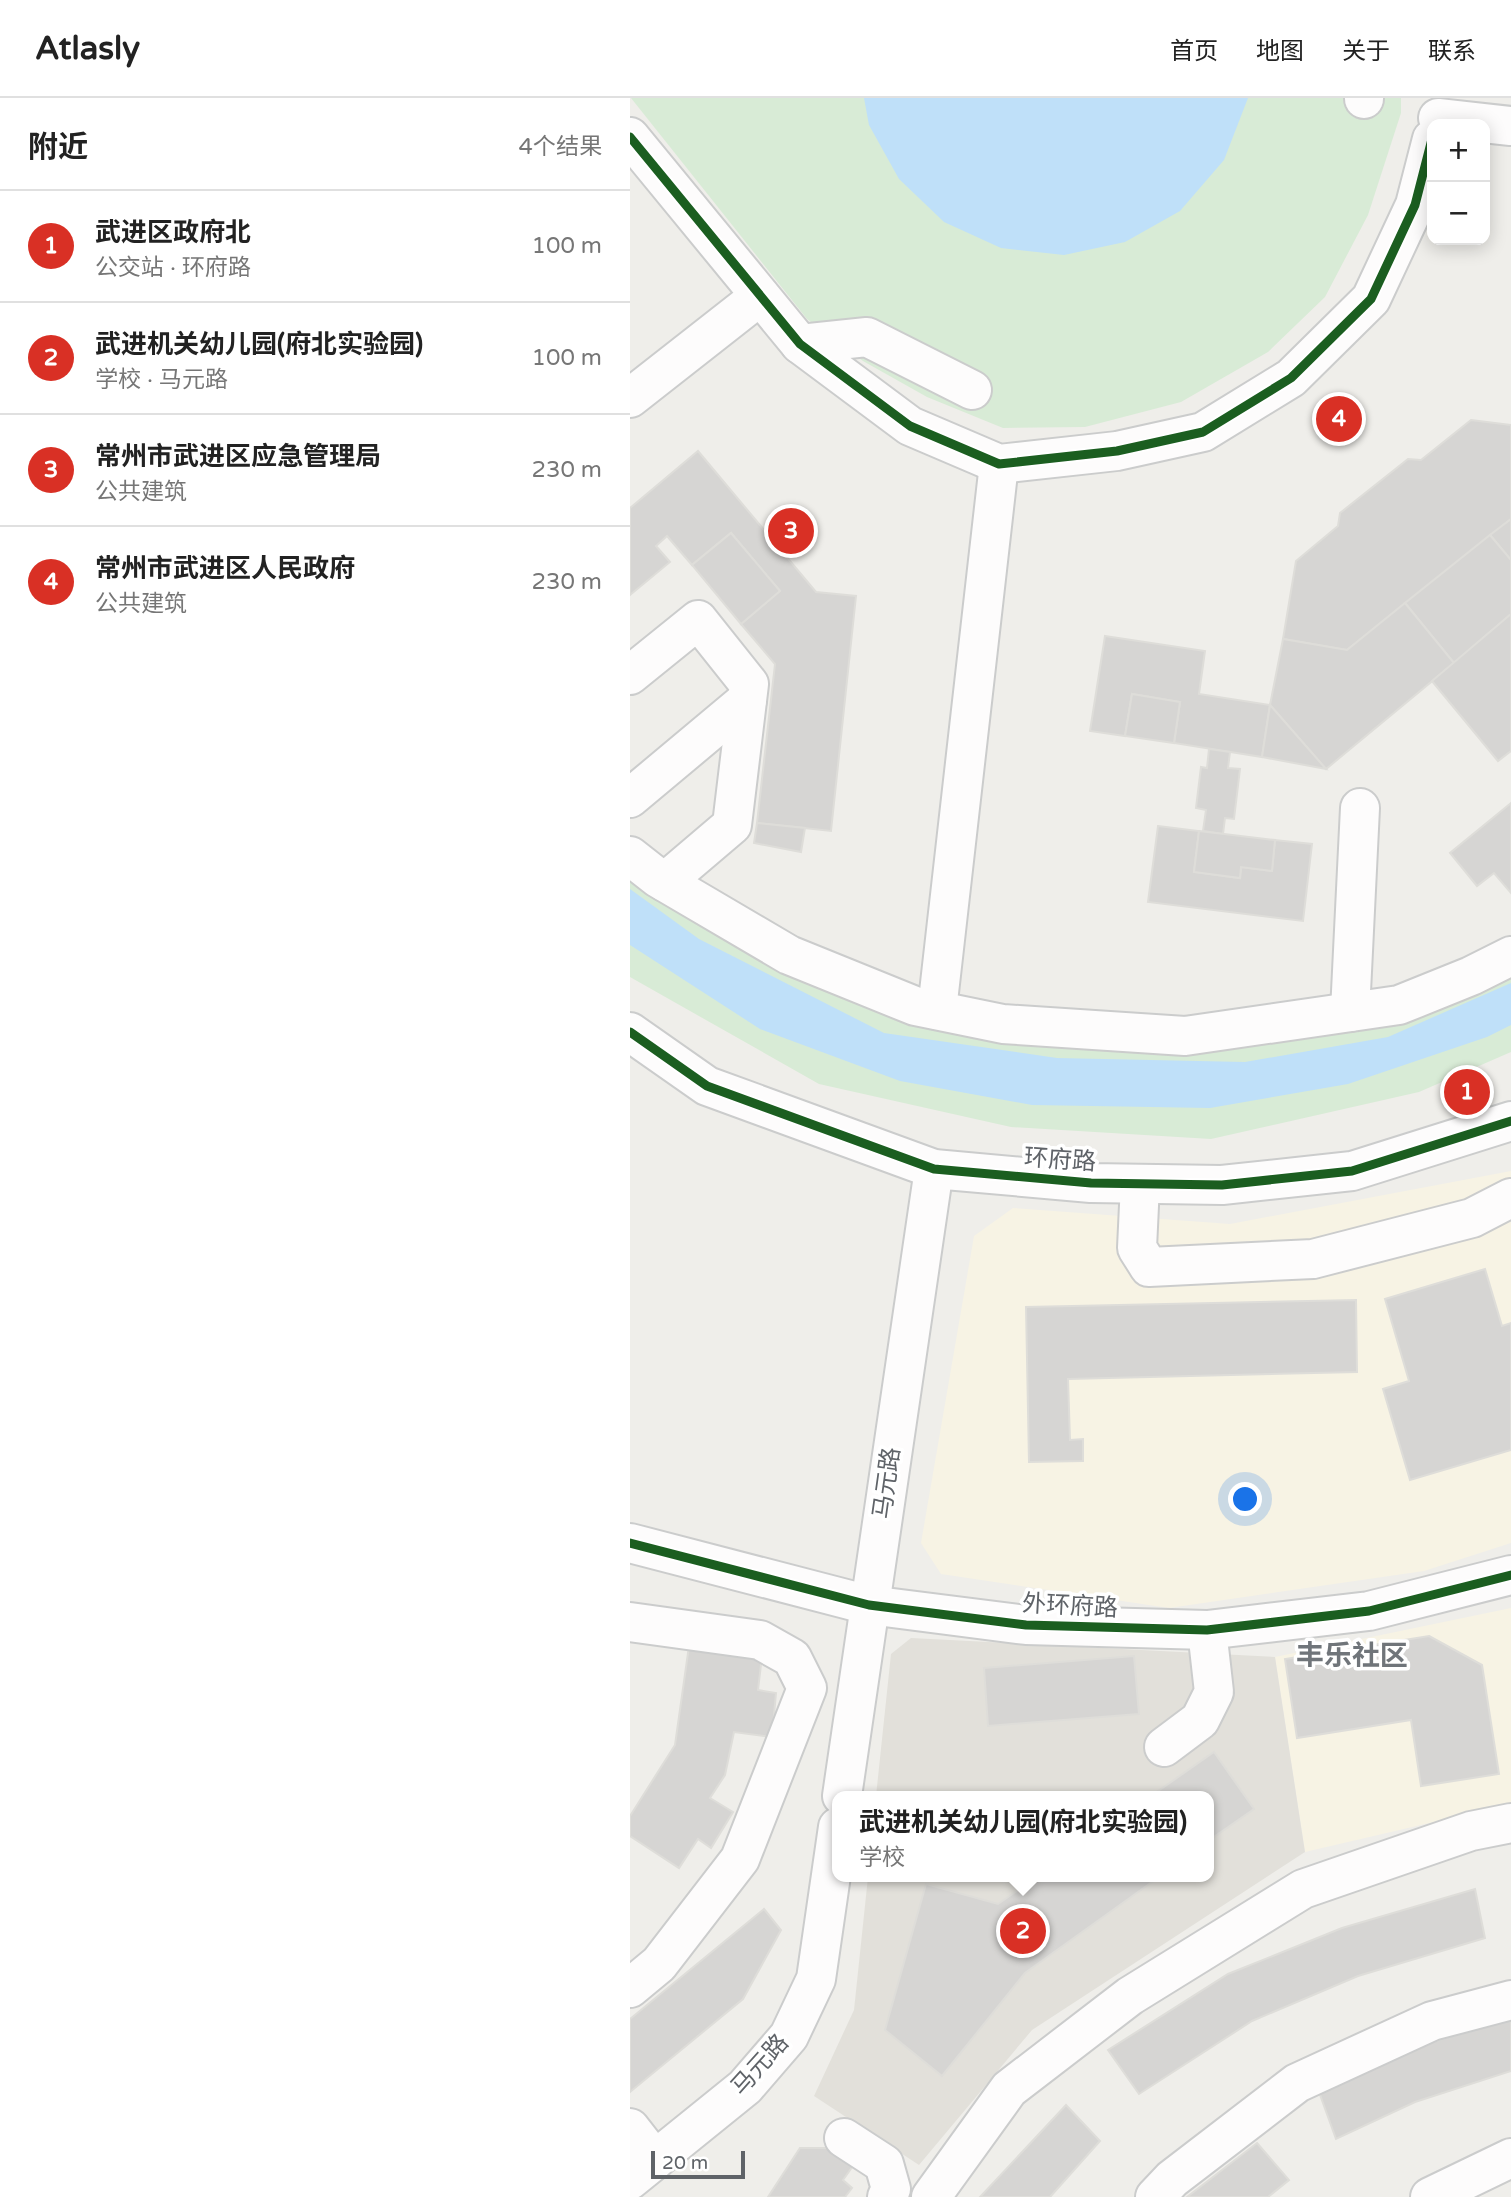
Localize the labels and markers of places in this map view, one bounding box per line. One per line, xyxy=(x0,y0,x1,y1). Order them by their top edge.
pin: 4 xyxy=(1316,393,1362,445)
pin: 3 xyxy=(768,505,814,557)
pin: 1 xyxy=(1444,1066,1490,1118)
pin: 2 xyxy=(1000,1905,1046,1957)

